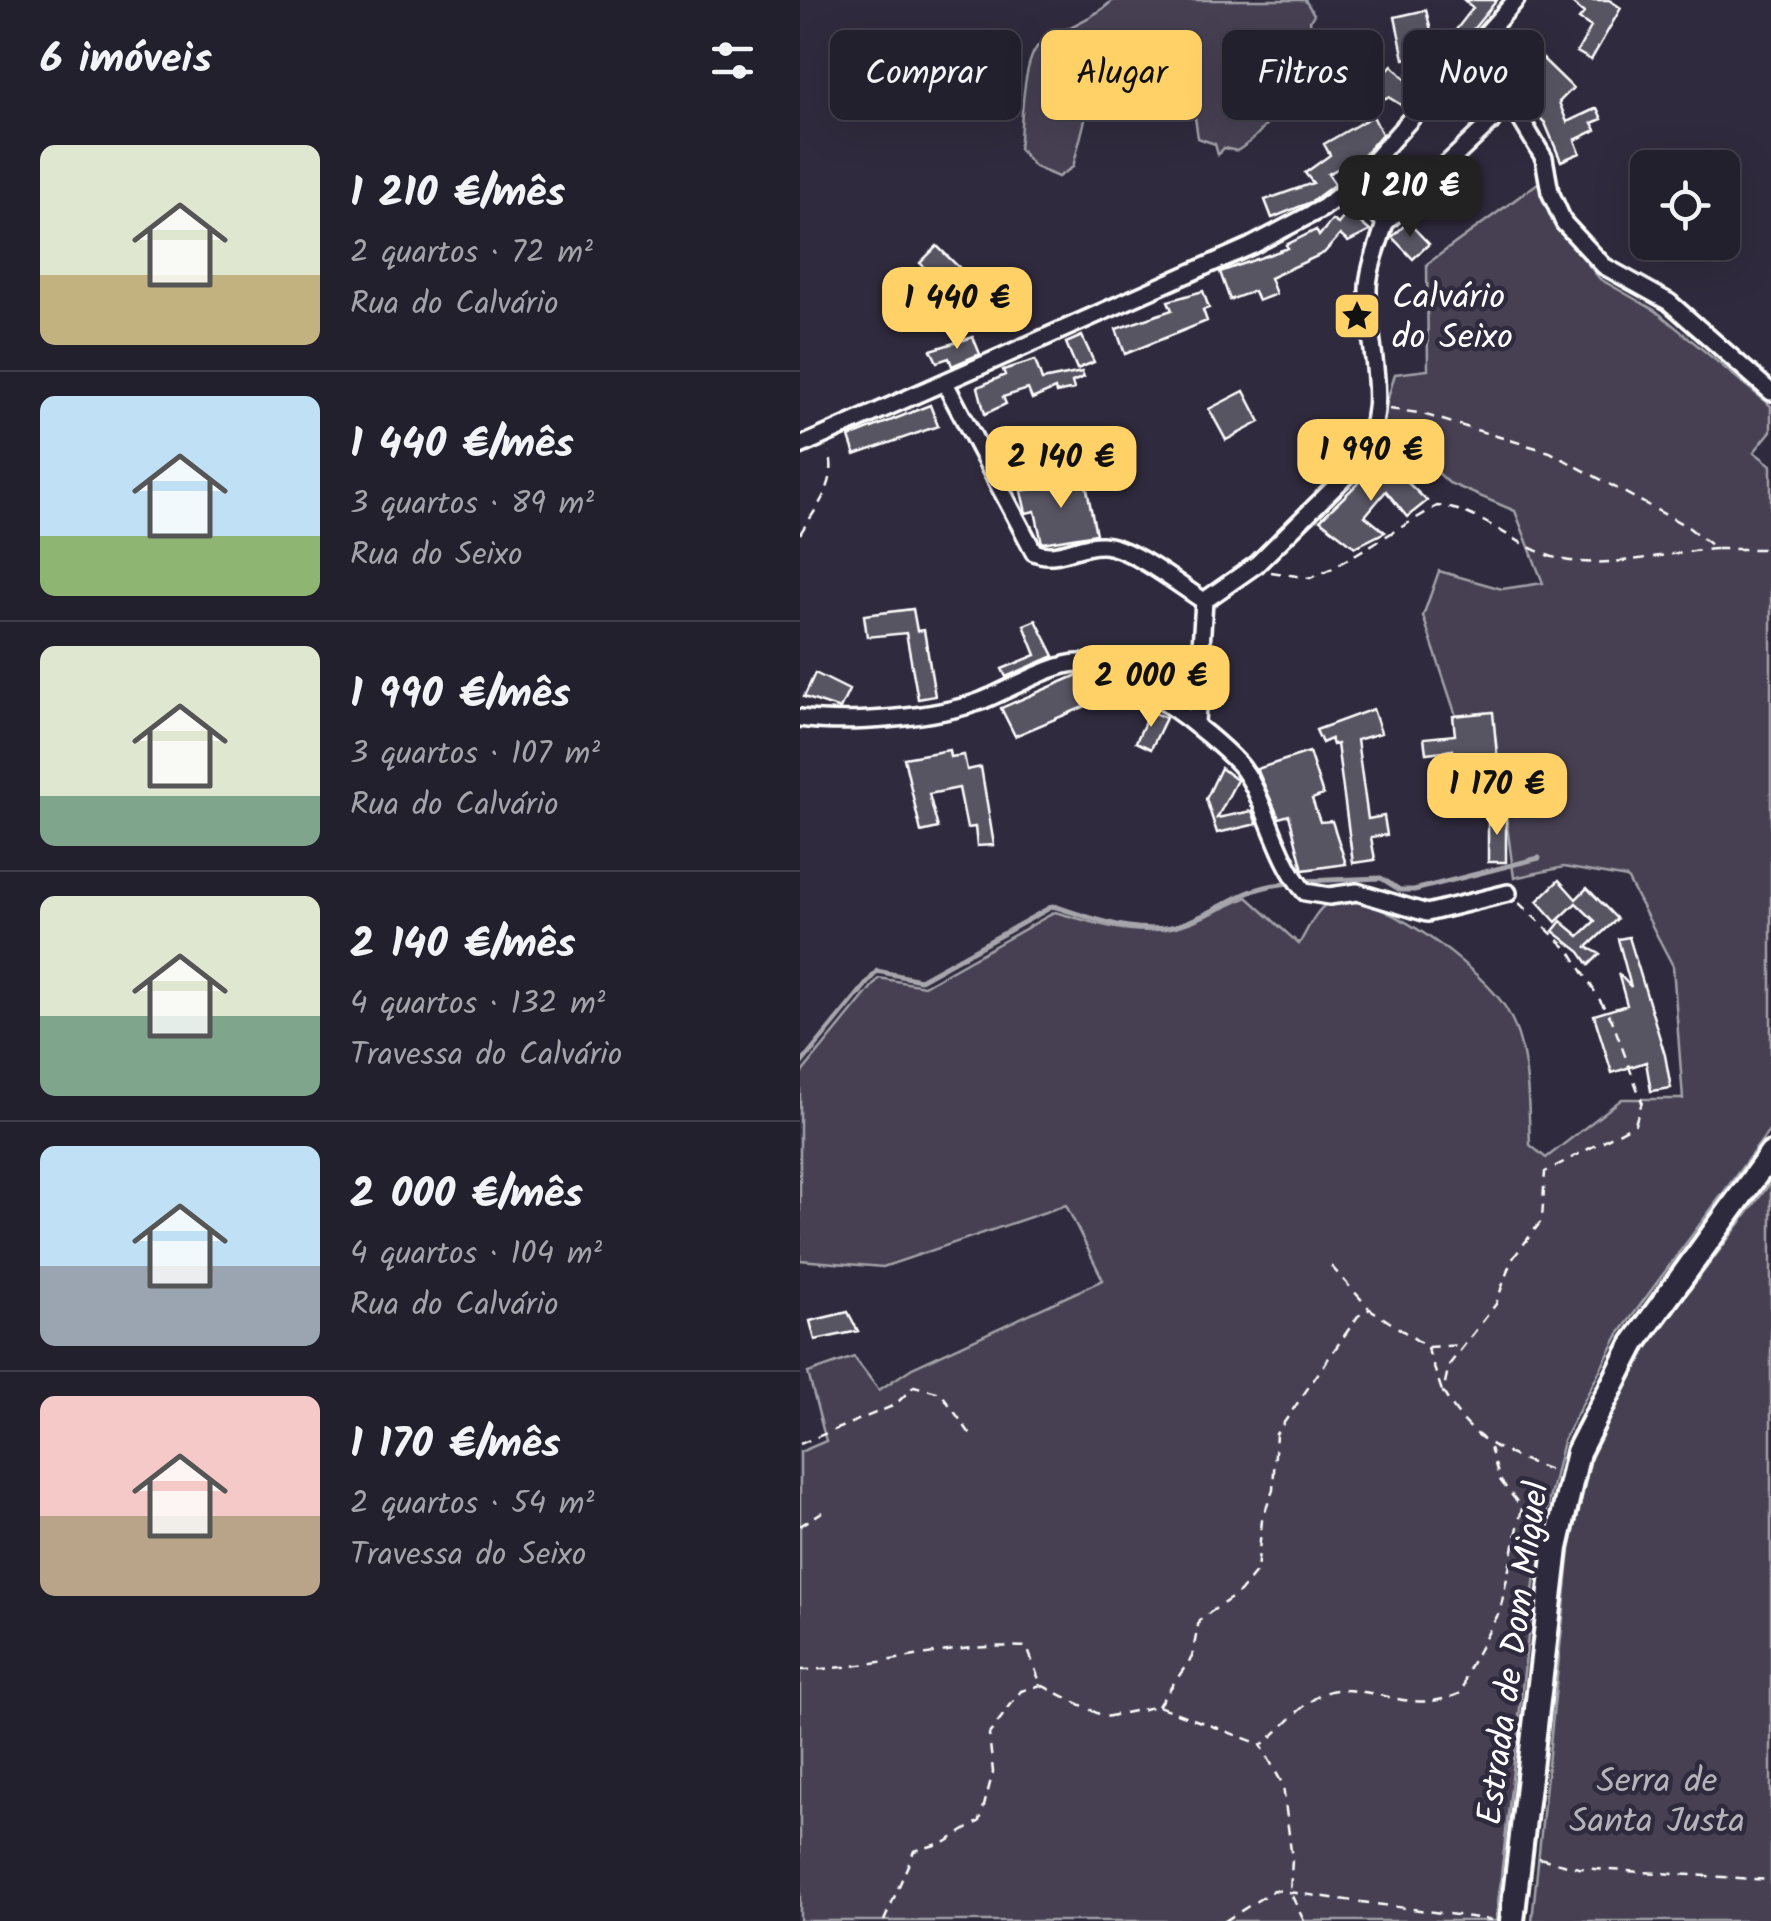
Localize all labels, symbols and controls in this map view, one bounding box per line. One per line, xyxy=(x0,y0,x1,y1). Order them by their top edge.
text: 6 imóveis xyxy=(40,27,212,94)
chip: Comprar xyxy=(830,30,1021,120)
chip: Alugar xyxy=(1041,30,1202,120)
chip: Filtros xyxy=(1222,30,1383,120)
chip: Novo xyxy=(1403,30,1544,120)
icon: filters xyxy=(705,33,760,88)
map controls xyxy=(1630,150,1740,260)
button: locate xyxy=(1630,150,1740,260)
pin: 1 210 € xyxy=(1318,155,1502,240)
text: 1 210 €/mês xyxy=(350,161,565,228)
text: 1 210 € xyxy=(1360,162,1460,213)
icon: home xyxy=(120,185,240,305)
text: 2 quartos · 72 m² xyxy=(350,228,593,279)
pin: 1 440 € xyxy=(865,267,1049,352)
place label: Calvário do Seixo xyxy=(1392,271,1513,367)
text: 1 440 € xyxy=(904,274,1010,325)
text: Rua do Calvário xyxy=(350,279,559,330)
place icon: Calvário do Seixo xyxy=(1331,290,1383,342)
text: 1 440 €/mês xyxy=(350,412,574,479)
pin: 1 990 € xyxy=(1279,419,1463,504)
pin: 2 140 € xyxy=(969,426,1153,511)
text: 1 990 € xyxy=(1319,426,1423,477)
text: 2 140 € xyxy=(1007,433,1115,484)
icon: home xyxy=(120,436,240,556)
text: 3 quartos · 89 m² xyxy=(350,479,594,530)
text: Rua do Seixo xyxy=(350,530,522,581)
pin: 2 000 € xyxy=(1059,645,1243,730)
text: 2 000 € xyxy=(1095,652,1207,703)
text: 1 990 €/mês xyxy=(350,662,571,729)
icon: home xyxy=(120,686,240,806)
text: 3 quartos · 107 m² xyxy=(350,729,600,780)
pin: 1 170 € xyxy=(1405,753,1589,838)
text: 1 170 € xyxy=(1449,760,1545,811)
text: Rua do Calvário xyxy=(350,780,559,831)
text: 2 140 €/mês xyxy=(350,912,576,979)
icon: home xyxy=(120,936,240,1056)
text: 4 quartos · 132 m² xyxy=(350,979,605,1030)
text: Travessa do Calvário xyxy=(350,1030,622,1081)
text: 2 000 €/mês xyxy=(350,1162,583,1229)
icon: home xyxy=(120,1186,240,1306)
text: 4 quartos · 104 m² xyxy=(350,1229,602,1280)
text: Rua do Calvário xyxy=(350,1280,559,1331)
text: 1 170 €/mês xyxy=(350,1412,561,1479)
icon: home xyxy=(120,1436,240,1556)
street label: Estrada de Dom Miguel xyxy=(1463,1478,1567,1829)
text: 2 quartos · 54 m² xyxy=(350,1479,594,1530)
text: Travessa do Seixo xyxy=(350,1530,586,1581)
park label: Serra de Santa Justa xyxy=(1569,1755,1745,1851)

